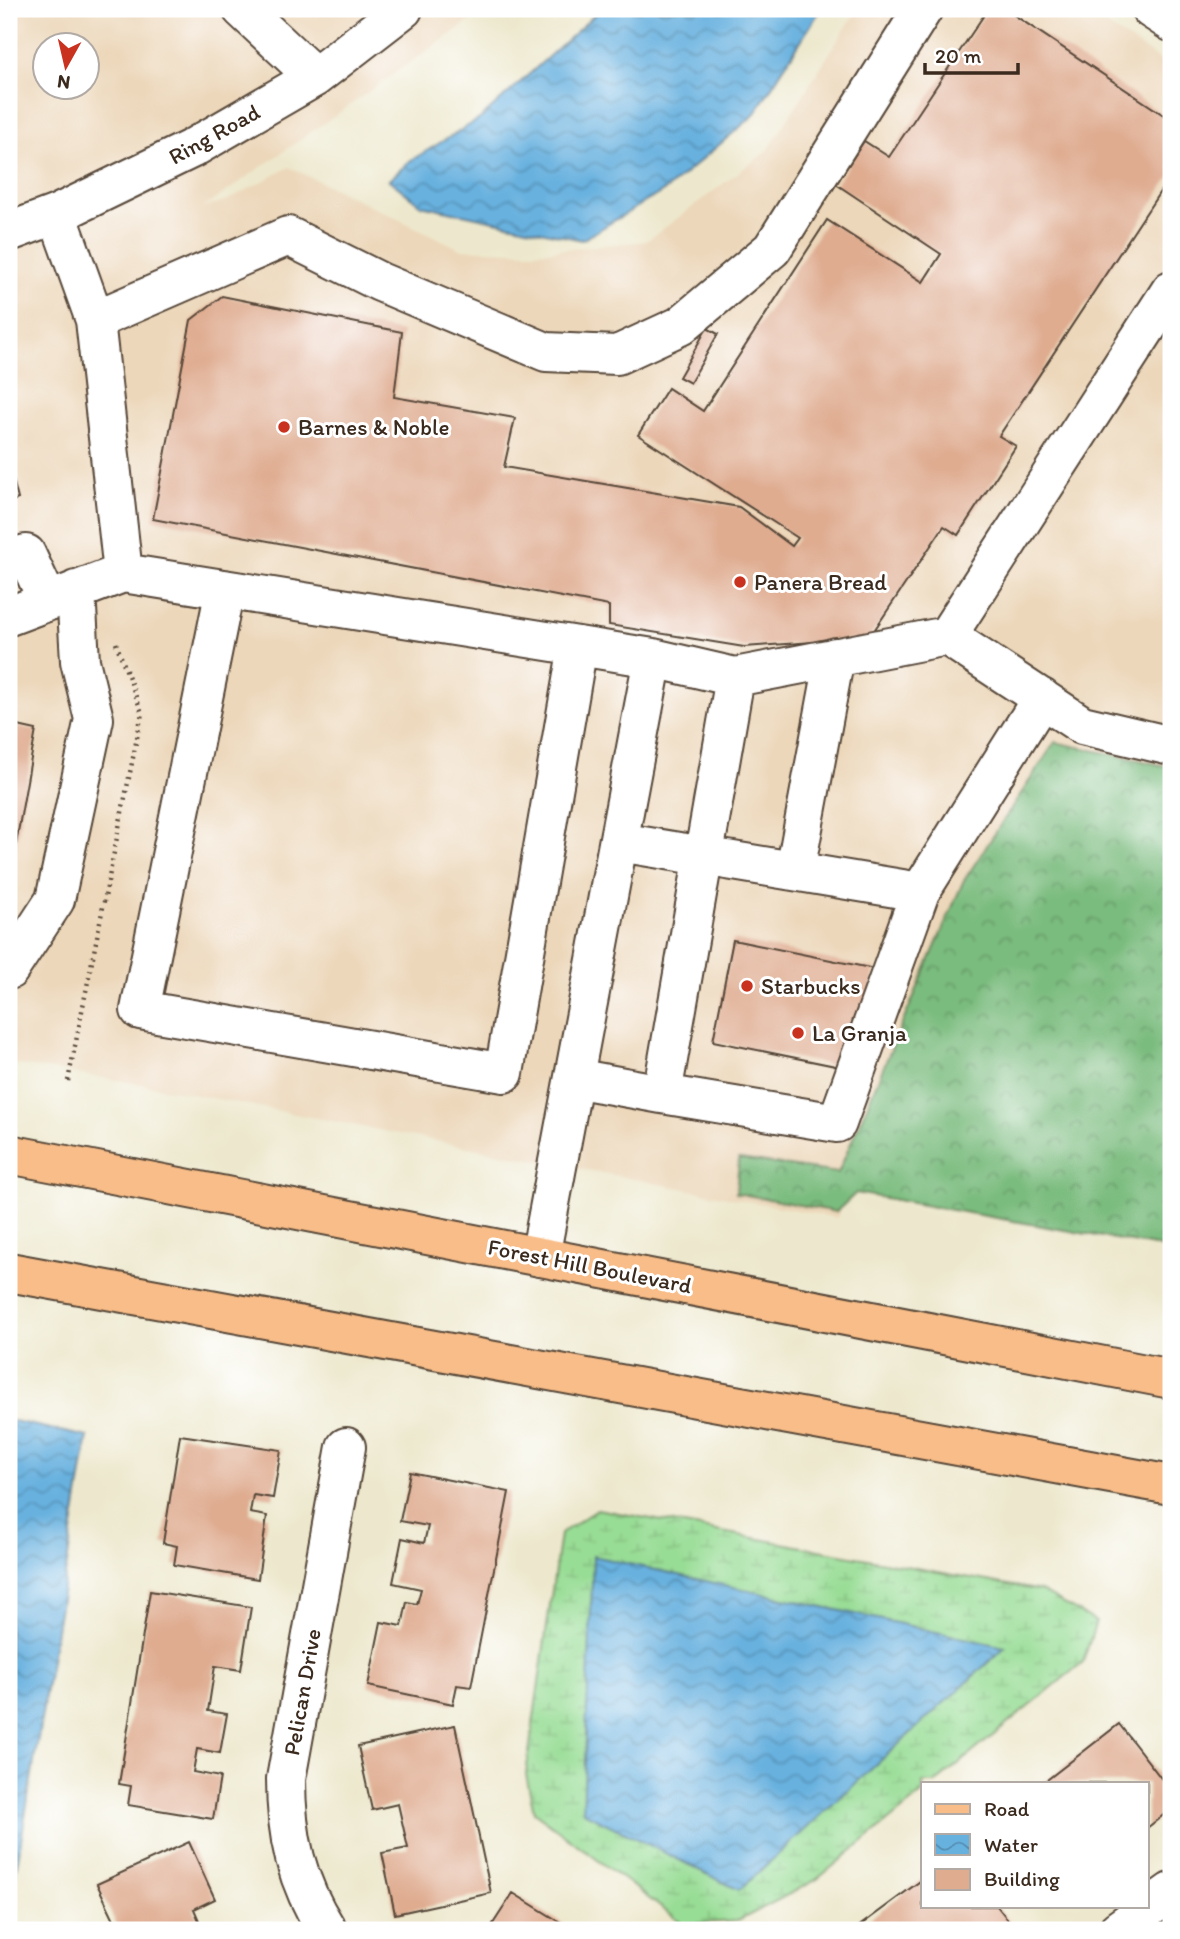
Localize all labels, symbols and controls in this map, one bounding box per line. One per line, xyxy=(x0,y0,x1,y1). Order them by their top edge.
north arrow xyxy=(32,32,102,102)
scale bar xyxy=(925,32,1017,76)
text: 20 m xyxy=(935,43,982,68)
text: N xyxy=(56,70,72,95)
street label: Ring Road xyxy=(163,97,265,170)
place label: Barnes & Noble xyxy=(298,413,449,441)
marker: Barnes & Noble xyxy=(276,419,292,435)
place label: Panera Bread xyxy=(754,568,887,596)
marker: Panera Bread xyxy=(732,574,748,590)
place label: Starbucks xyxy=(761,972,861,1000)
marker: Starbucks xyxy=(739,978,755,994)
place label: La Granja xyxy=(812,1019,907,1047)
marker: La Granja xyxy=(790,1025,806,1041)
street label: Forest Hill Boulevard xyxy=(486,1233,695,1300)
street label: Pelican Drive xyxy=(277,1626,327,1758)
legend xyxy=(921,1782,1148,1908)
text: Road xyxy=(984,1796,1030,1821)
text: Water xyxy=(984,1832,1038,1857)
text: Building xyxy=(984,1866,1060,1891)

